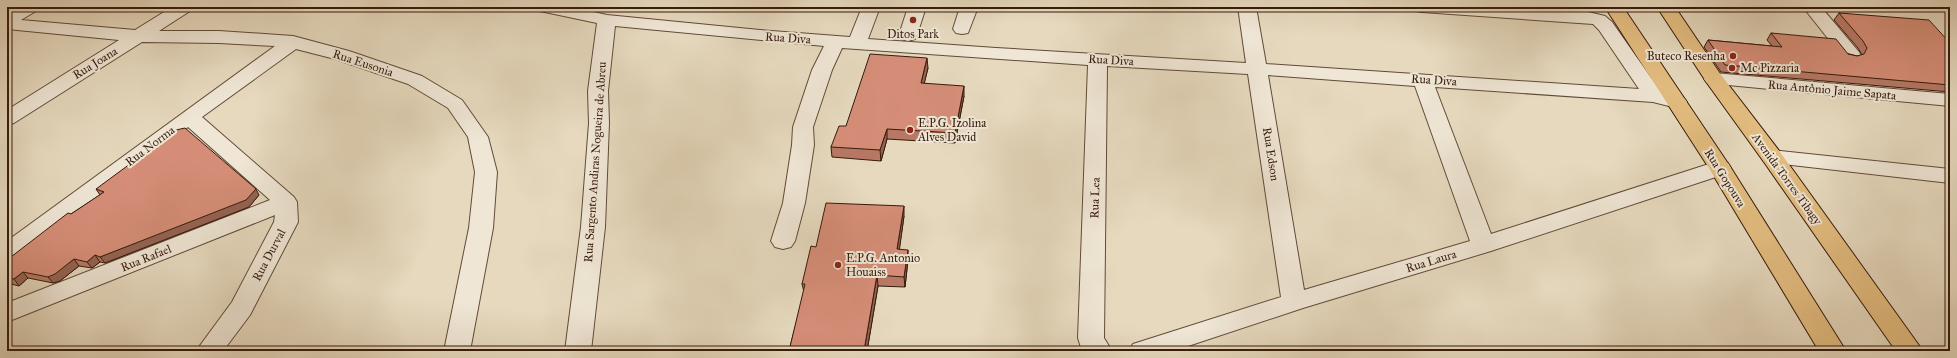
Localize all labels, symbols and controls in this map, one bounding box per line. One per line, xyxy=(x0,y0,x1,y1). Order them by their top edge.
marker: Ditos Park xyxy=(908,15,918,25)
place label: Ditos Park xyxy=(887,27,939,41)
street label: Rua Diva xyxy=(765,29,812,47)
street label: Rua Joana xyxy=(70,43,121,83)
street label: Rua Eusonia xyxy=(331,47,396,80)
place label: Buteco Resenha xyxy=(1647,49,1726,63)
marker: Buteco Resenha xyxy=(1728,51,1738,61)
street label: Rua Diva xyxy=(1088,52,1135,68)
street label: Rua Sargento Andiras Nogueira de Abreu xyxy=(581,61,610,263)
place label: Mc Pizzaria xyxy=(1740,61,1800,75)
marker: Mc Pizzaria xyxy=(1727,63,1737,73)
street label: Rua Diva xyxy=(1411,71,1458,89)
street label: Rua Antônio Jaime Sapata xyxy=(1767,77,1898,104)
place label: E.P.G. Izolina Alves David xyxy=(917,116,987,144)
street label: Rua Norma xyxy=(123,122,178,169)
marker: E.P.G. Izolina Alves David xyxy=(905,125,915,135)
street label: Rua Edson xyxy=(1260,126,1282,182)
street label: Avenida Torres Tibagy xyxy=(1748,130,1825,228)
street label: Rua Gopouva xyxy=(1701,146,1749,211)
street label: Rua Lea xyxy=(1087,176,1103,219)
street label: Rua Durval xyxy=(249,226,289,283)
street label: Rua Rafael xyxy=(119,241,174,274)
street label: Rua Laura xyxy=(1404,246,1459,275)
place label: E.P.G. Antonio Houaiss xyxy=(846,251,920,279)
marker: E.P.G. Antonio Houaiss xyxy=(833,260,843,270)

